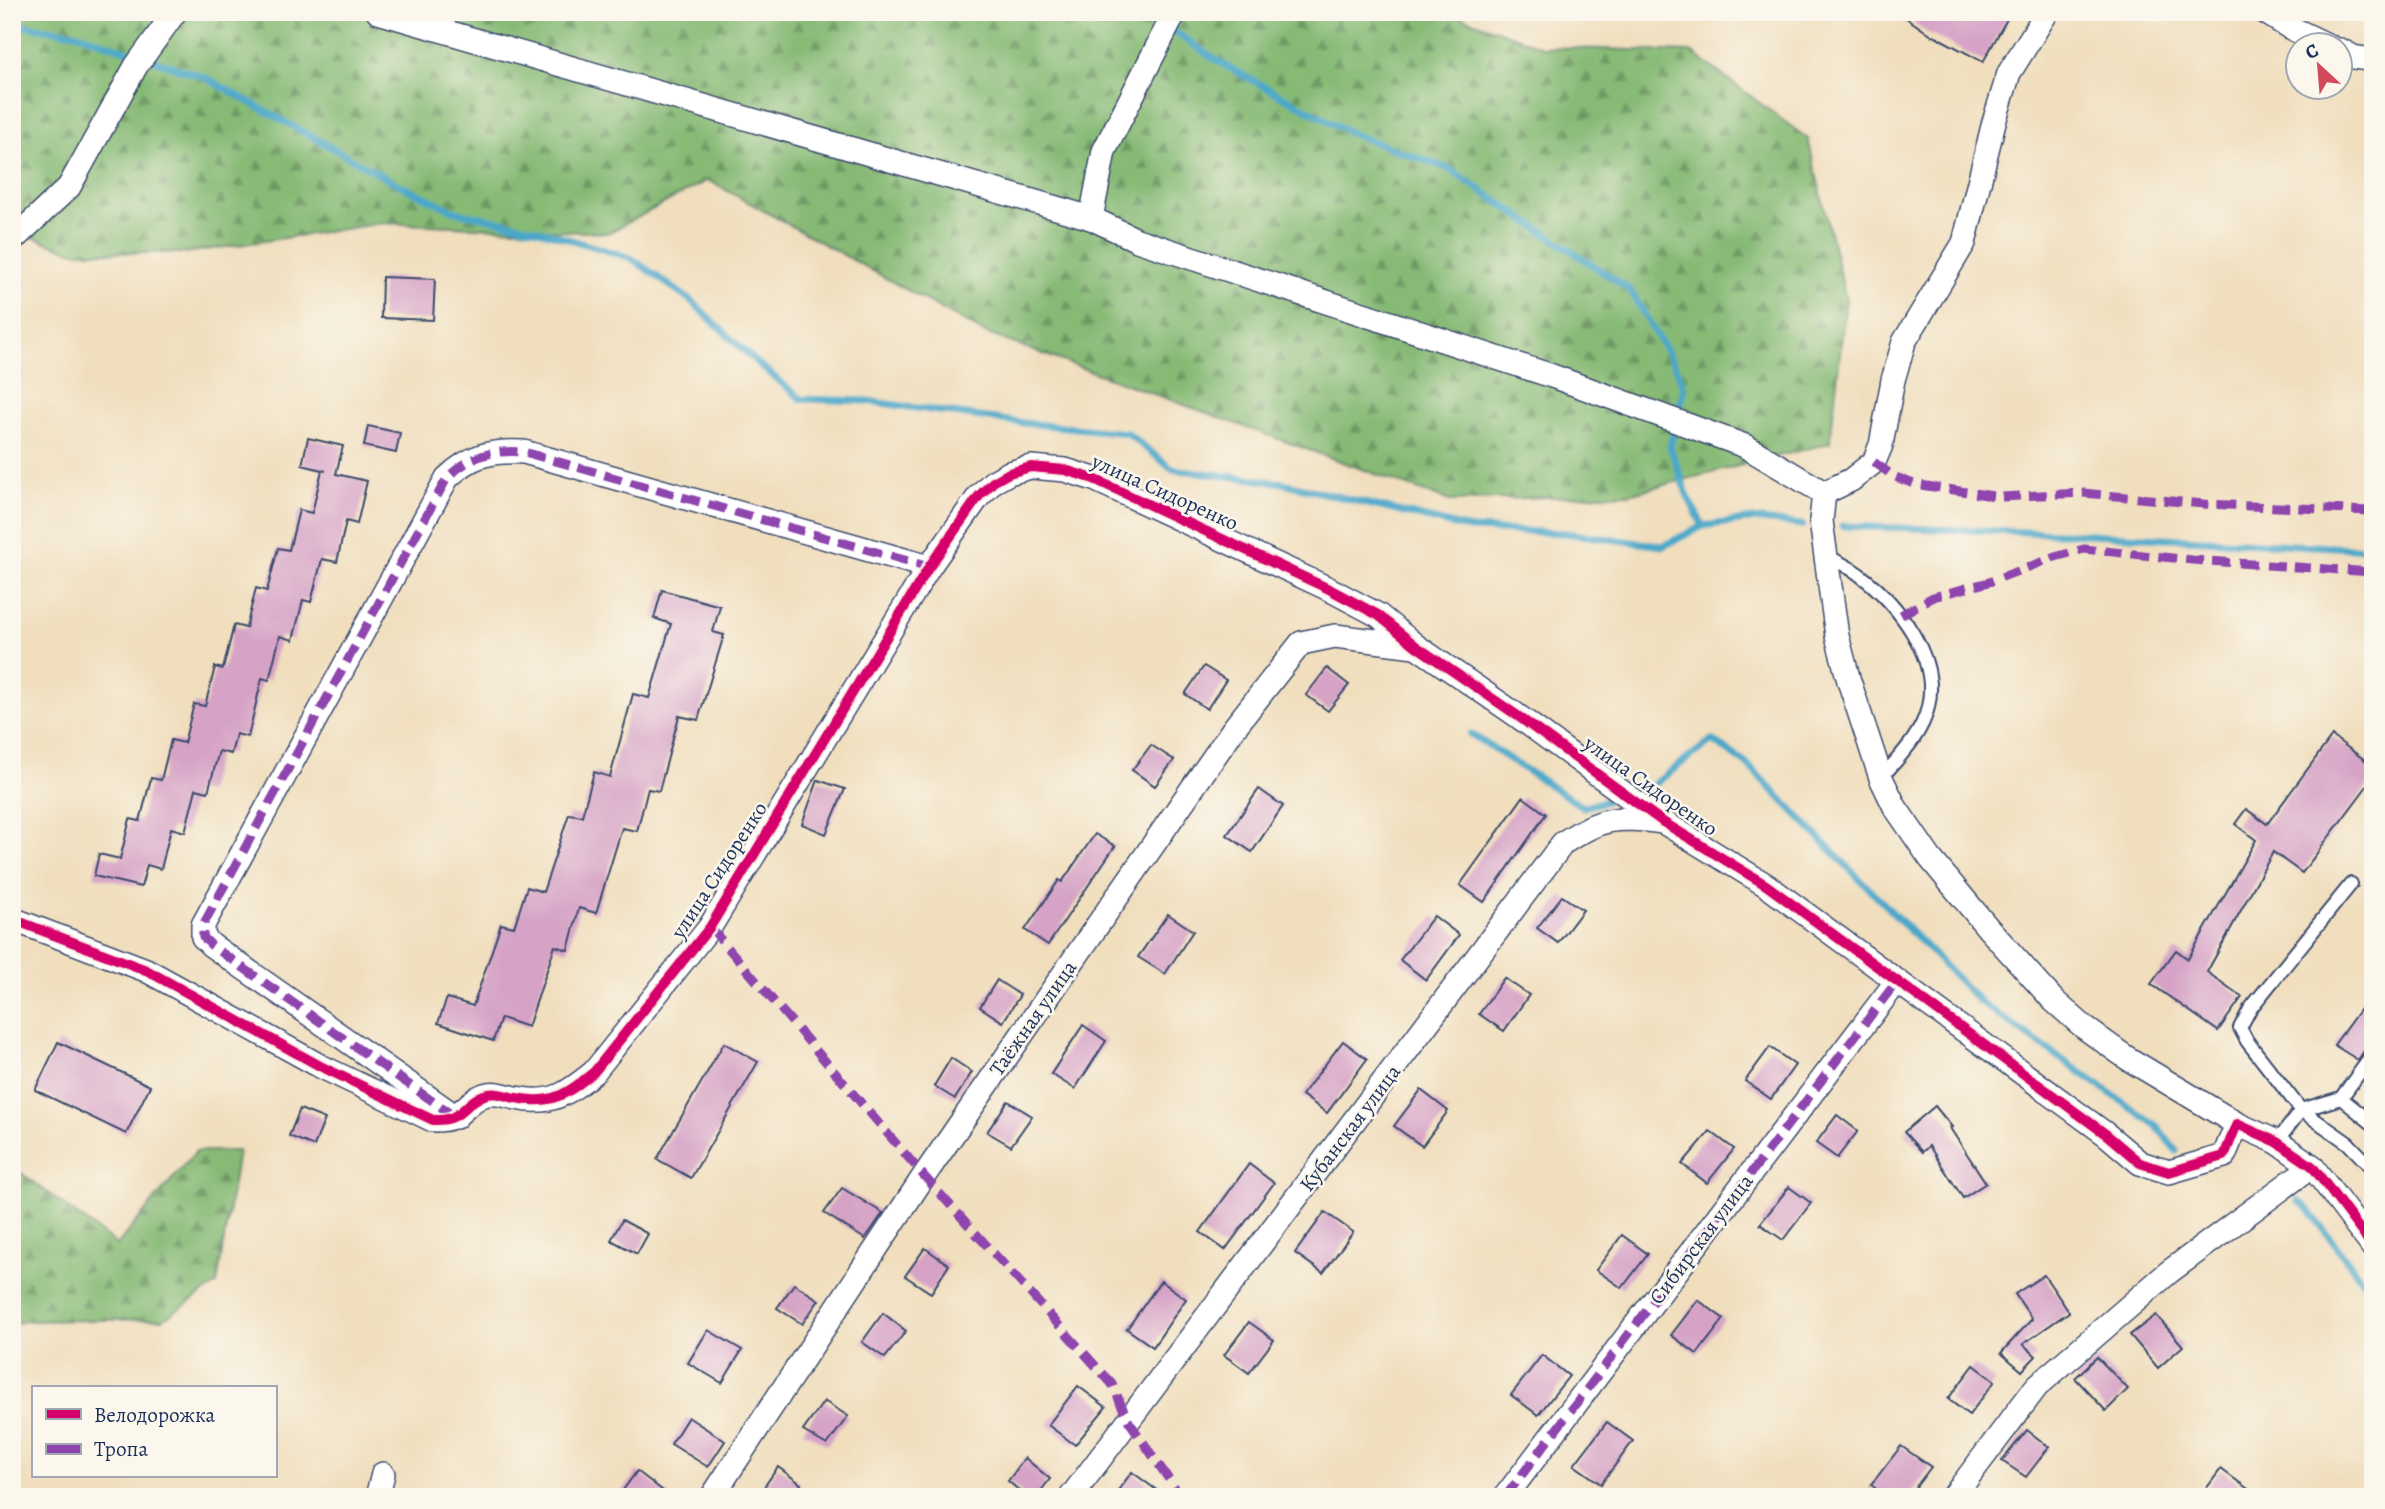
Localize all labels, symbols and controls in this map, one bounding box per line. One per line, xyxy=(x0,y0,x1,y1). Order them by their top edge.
north arrow xyxy=(2284,32,2354,102)
text: С xyxy=(2301,37,2323,66)
street label: улица Сидоренко xyxy=(1086,447,1243,537)
street label: улица Сидоренко xyxy=(1578,729,1724,843)
street label: улица Сидоренко xyxy=(664,796,774,945)
street label: Таёжная улица xyxy=(983,954,1083,1081)
street label: Кубанская улица xyxy=(1293,1058,1407,1197)
street label: Сибирская улица xyxy=(1643,1168,1759,1310)
legend xyxy=(32,1386,276,1478)
text: Велодорожка xyxy=(94,1401,215,1429)
text: Тропа xyxy=(94,1435,148,1463)

